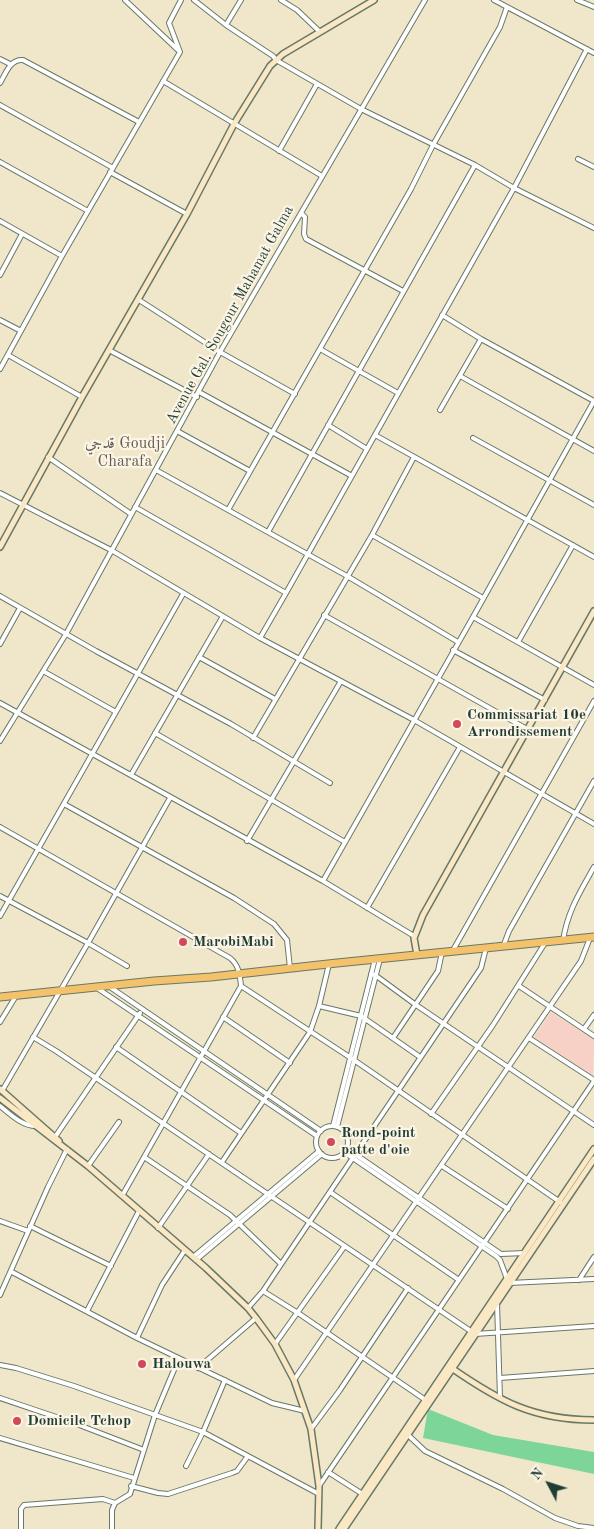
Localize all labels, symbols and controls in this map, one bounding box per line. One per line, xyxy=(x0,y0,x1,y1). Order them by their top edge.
street label: Avenue Gal. Sougour Mahamat Galma xyxy=(162,203,298,427)
district label: قدجي Goudji Charafa xyxy=(85,434,165,472)
place label: Commissariat 10e Arrondissement xyxy=(467,706,586,741)
marker: Commissariat 10e Arrondissement xyxy=(451,718,463,730)
place label: MarobiMabi xyxy=(193,933,274,951)
marker: MarobiMabi xyxy=(177,936,189,948)
place label: Rond-point patte d'oie xyxy=(341,1124,415,1159)
marker: Rond-point patte d'oie xyxy=(325,1136,337,1148)
place label: Halouwa xyxy=(152,1355,211,1373)
marker: Halouwa xyxy=(136,1358,148,1370)
place label: Domicile Tchop xyxy=(27,1412,131,1430)
marker: Domicile Tchop xyxy=(11,1415,23,1427)
north arrow xyxy=(524,1459,574,1509)
text: N xyxy=(529,1466,546,1483)

